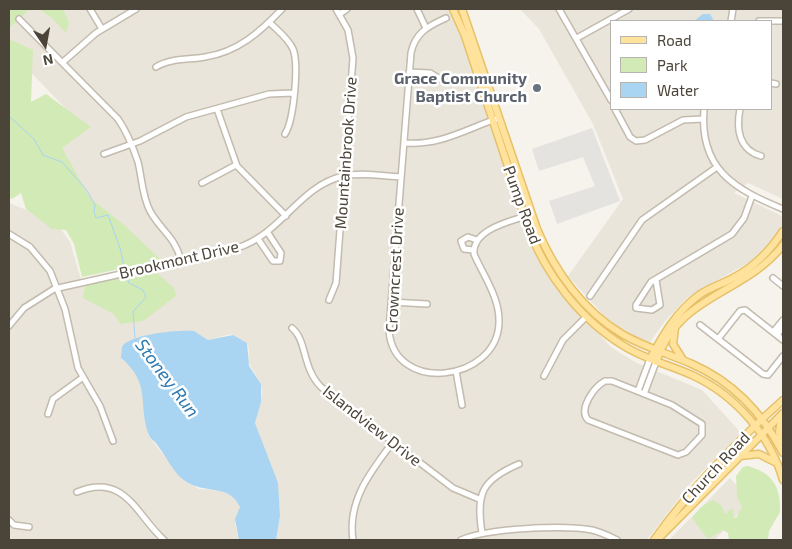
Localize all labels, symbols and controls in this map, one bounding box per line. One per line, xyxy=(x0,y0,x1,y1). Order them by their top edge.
north arrow xyxy=(20,20,70,70)
legend xyxy=(610,20,772,110)
text: Road xyxy=(657,31,692,49)
text: N xyxy=(42,51,55,70)
text: Park xyxy=(657,56,688,74)
place label: Grace Community Baptist Church xyxy=(394,69,527,107)
street label: Mountainbrook Drive xyxy=(331,76,361,230)
text: Water xyxy=(657,81,699,99)
marker: Grace Community Baptist Church xyxy=(531,82,543,94)
street label: Pump Road xyxy=(499,163,545,247)
street label: Crowncrest Drive xyxy=(382,207,408,333)
street label: Brookmont Drive xyxy=(117,237,241,283)
water label: Stoney Run xyxy=(131,335,203,421)
street label: Islandview Drive xyxy=(319,381,425,471)
street label: Church Road xyxy=(678,428,754,508)

